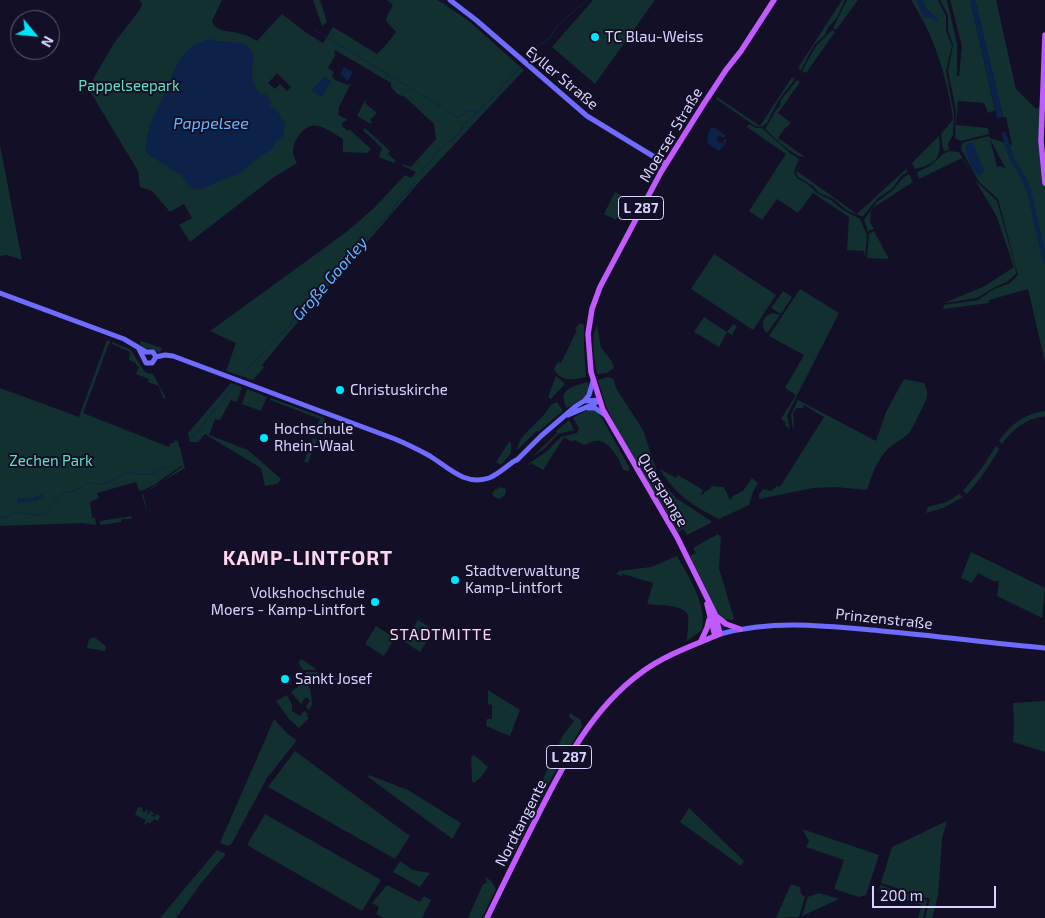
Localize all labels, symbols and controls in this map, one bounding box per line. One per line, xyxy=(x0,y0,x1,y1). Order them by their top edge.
north arrow xyxy=(10,10,60,60)
place label: TC Blau-Weiss xyxy=(605,28,703,46)
marker: TC Blau-Weiss xyxy=(589,31,601,43)
text: N xyxy=(38,33,58,50)
street label: Eyller Straße xyxy=(522,42,602,114)
park label: Pappelseepark xyxy=(78,77,180,95)
street label: Moerser Straße xyxy=(636,84,706,186)
water label: Pappelsee xyxy=(173,114,249,134)
road number: L 287 xyxy=(618,197,664,220)
water label: Große Goorley xyxy=(289,233,371,325)
place label: Christuskirche xyxy=(350,381,448,399)
marker: Christuskirche xyxy=(334,384,346,396)
place label: Hochschule Rhein-Waal xyxy=(274,420,354,455)
marker: Hochschule Rhein-Waal xyxy=(258,432,270,444)
street label: Querspange xyxy=(634,450,692,530)
park label: Zechen Park xyxy=(9,452,93,470)
district label: KAMP-LINTFORT xyxy=(221,546,395,570)
place label: Stadtverwaltung Kamp-Lintfort xyxy=(465,562,580,597)
marker: Stadtverwaltung Kamp-Lintfort xyxy=(449,574,461,586)
place label: Volkshochschule Moers - Kamp-Lintfort xyxy=(211,584,365,619)
marker: Volkshochschule Moers - Kamp-Lintfort xyxy=(369,596,381,608)
street label: Prinzenstraße xyxy=(835,605,933,633)
district label: STADTMITTE xyxy=(388,625,494,645)
place label: Sankt Josef xyxy=(295,670,372,688)
marker: Sankt Josef xyxy=(279,673,291,685)
road number: L 287 xyxy=(546,746,592,769)
street label: Nordtangente xyxy=(491,777,551,869)
scale bar xyxy=(875,876,999,908)
text: 200 m xyxy=(880,886,923,904)

